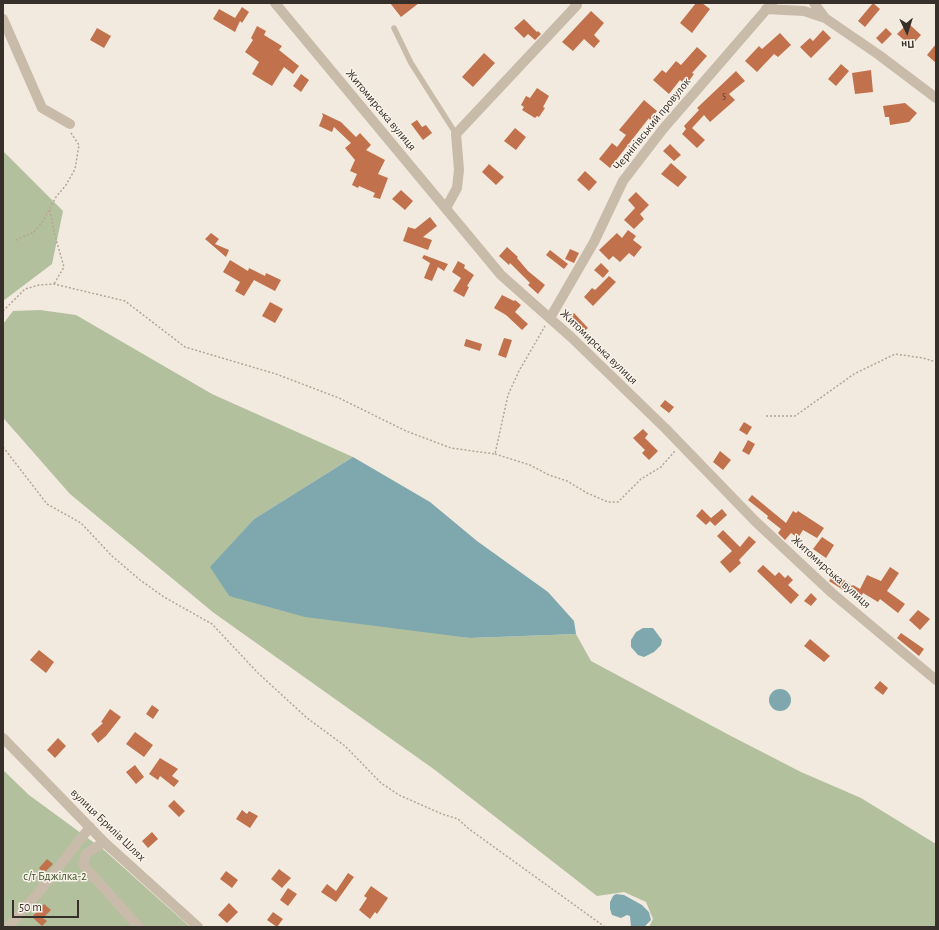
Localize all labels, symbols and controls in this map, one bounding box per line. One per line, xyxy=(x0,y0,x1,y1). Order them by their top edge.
north arrow xyxy=(887,12,927,52)
text: Пн xyxy=(901,39,915,50)
street label: Житомирська вулиця xyxy=(343,66,419,154)
street label: Чернігівський провулок xyxy=(610,75,694,173)
house number: 5 xyxy=(722,90,726,102)
street label: Житомирська вулиця xyxy=(557,306,641,388)
street label: Житомирська вулиця xyxy=(788,532,874,612)
street label: вулиця Брилів Шлях xyxy=(68,786,148,864)
park label: с/т Бджілка-2 xyxy=(23,869,87,883)
scale bar xyxy=(14,892,81,918)
text: 50 m xyxy=(19,901,42,913)

